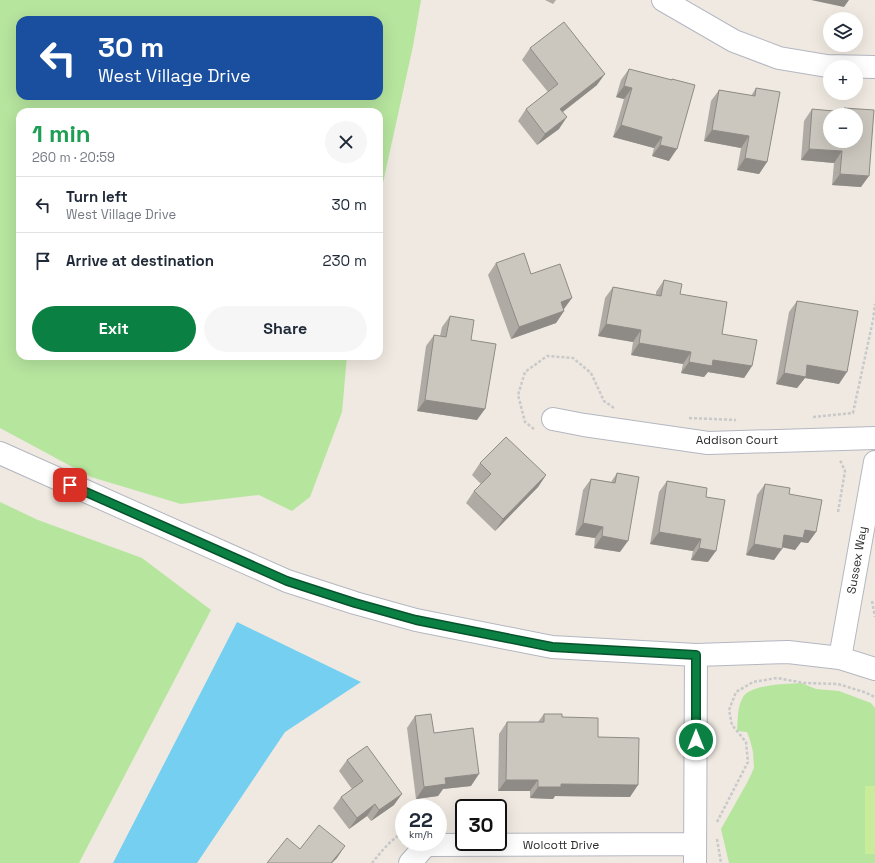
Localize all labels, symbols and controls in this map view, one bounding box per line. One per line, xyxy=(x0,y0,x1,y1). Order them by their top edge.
map controls xyxy=(823,12,863,148)
button: layers xyxy=(823,12,863,52)
text: 30 m xyxy=(98,29,164,65)
icon: left xyxy=(32,32,84,84)
button: + xyxy=(823,60,863,100)
text: West Village Drive xyxy=(98,64,251,87)
button: − xyxy=(823,108,863,148)
text: 1 min xyxy=(32,118,91,149)
button: close xyxy=(325,121,367,163)
text: 260 m · 20:59 xyxy=(32,149,115,166)
text: Turn left xyxy=(66,187,128,206)
icon: left xyxy=(32,194,54,216)
text: 30 m xyxy=(332,195,367,214)
text: West Village Drive xyxy=(66,206,176,223)
icon: arrive xyxy=(32,250,54,272)
text: Arrive at destination xyxy=(66,251,214,270)
text: 230 m xyxy=(323,251,367,270)
button: Exit xyxy=(32,306,196,352)
button: Share xyxy=(204,306,367,352)
street label: Addison Court xyxy=(696,432,778,448)
pin xyxy=(53,468,87,502)
icon: arrive xyxy=(59,474,81,496)
street label: Sussex Way xyxy=(843,525,871,595)
position arrow xyxy=(675,719,717,761)
speed limit sign: 30 xyxy=(455,799,507,851)
text: 22 xyxy=(409,807,433,833)
text: km/h xyxy=(409,828,433,841)
street label: Wolcott Drive xyxy=(523,837,599,853)

